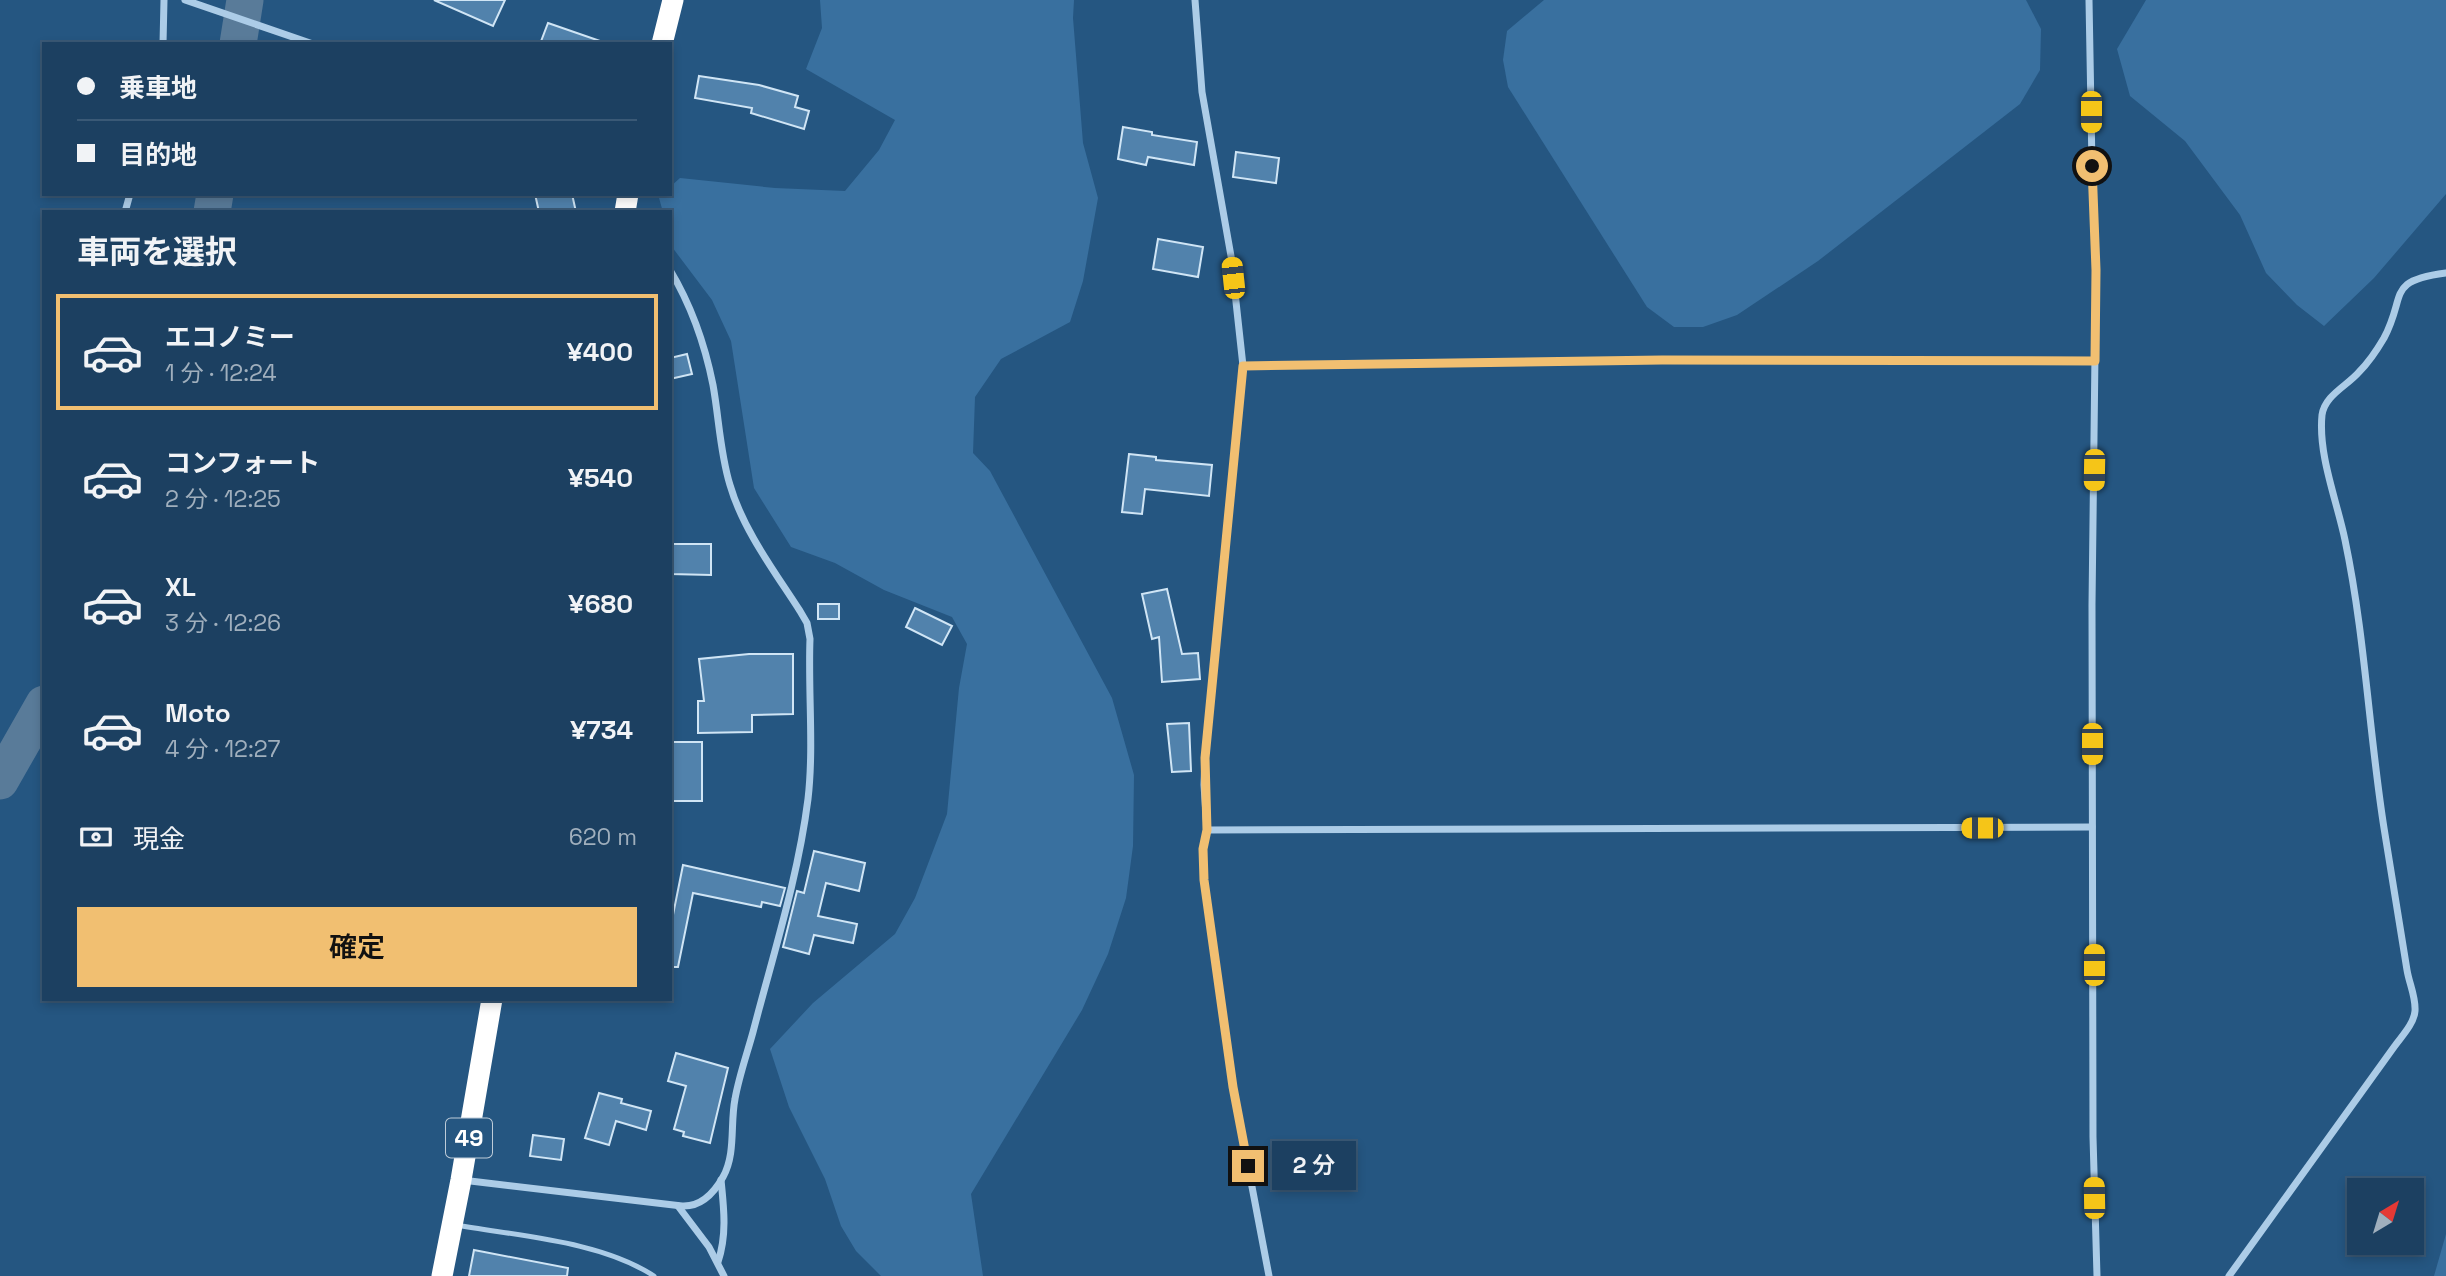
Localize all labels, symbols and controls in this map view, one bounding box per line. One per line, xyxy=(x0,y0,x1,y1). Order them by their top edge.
text: 乗車地 xyxy=(119,71,197,105)
car xyxy=(2081,91,2102,133)
text: 目的地 xyxy=(119,138,197,172)
route start xyxy=(2076,150,2108,182)
text: 車両を選択 xyxy=(77,232,237,272)
car xyxy=(1221,256,1246,300)
text: エコノミー xyxy=(165,320,295,354)
icon: car xyxy=(81,321,144,384)
text: ¥400 xyxy=(567,335,633,369)
text: 1 分 · 12:24 xyxy=(165,358,277,388)
text: コンフォート xyxy=(165,446,320,480)
icon: car xyxy=(81,447,144,510)
car xyxy=(2084,449,2105,491)
text: ¥540 xyxy=(568,461,633,495)
text: 2 分 · 12:25 xyxy=(165,484,281,514)
text: XL xyxy=(165,570,196,604)
icon: car xyxy=(81,573,144,636)
text: ¥680 xyxy=(568,587,633,621)
text: 3 分 · 12:26 xyxy=(165,608,281,638)
text: Moto xyxy=(165,696,231,730)
icon: car xyxy=(81,699,144,762)
text: ¥734 xyxy=(570,713,633,747)
car xyxy=(2082,723,2103,765)
text: 4 分 · 12:27 xyxy=(165,734,280,764)
icon: cash xyxy=(77,818,115,856)
car xyxy=(1962,818,2004,839)
text: 現金 xyxy=(133,822,185,856)
text: 620 m xyxy=(569,822,637,852)
button: 確定 xyxy=(77,907,637,987)
car xyxy=(2084,944,2105,986)
road number: 49 xyxy=(446,1119,492,1158)
callout: 2 分 xyxy=(1272,1142,1356,1190)
route end xyxy=(1232,1150,1264,1182)
text: 2 分 xyxy=(1293,1150,1335,1180)
car xyxy=(2084,1177,2105,1219)
north arrow xyxy=(2347,1178,2424,1255)
map controls xyxy=(2347,1178,2424,1255)

